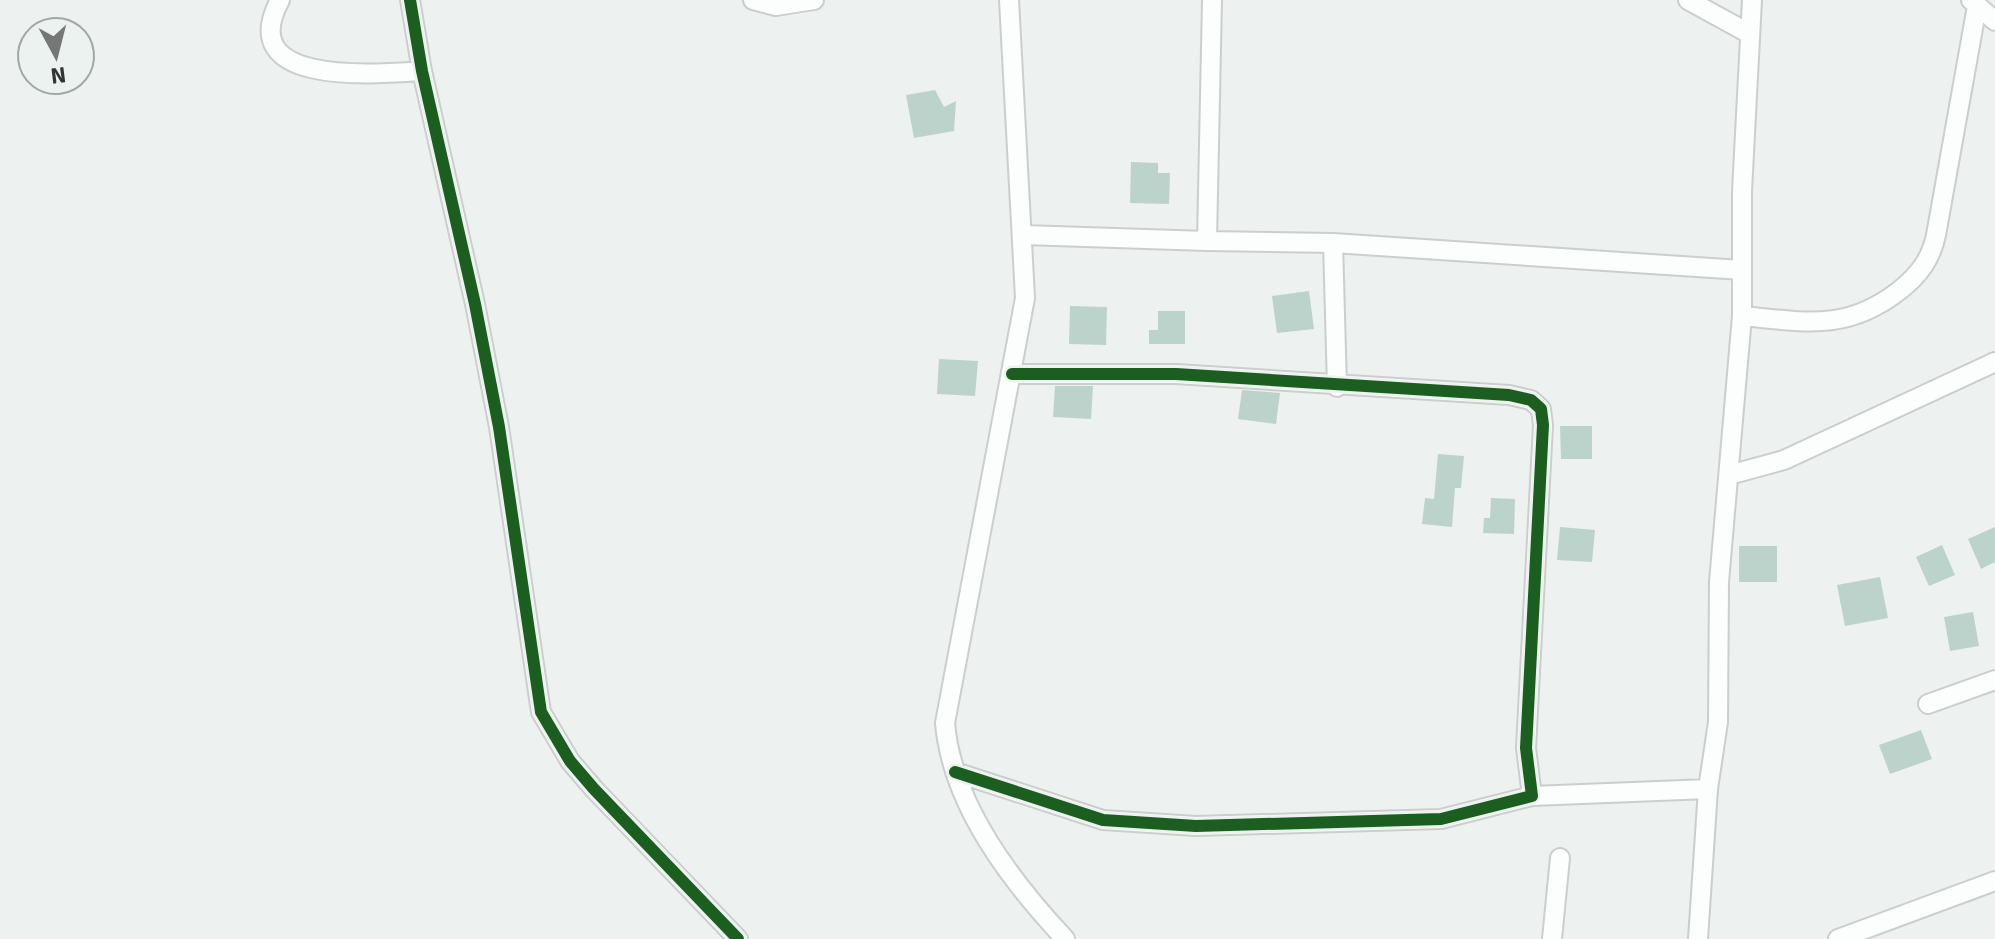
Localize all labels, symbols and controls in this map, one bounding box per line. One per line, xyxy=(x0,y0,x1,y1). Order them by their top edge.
north arrow xyxy=(16,16,96,96)
text: N xyxy=(49,61,68,90)

